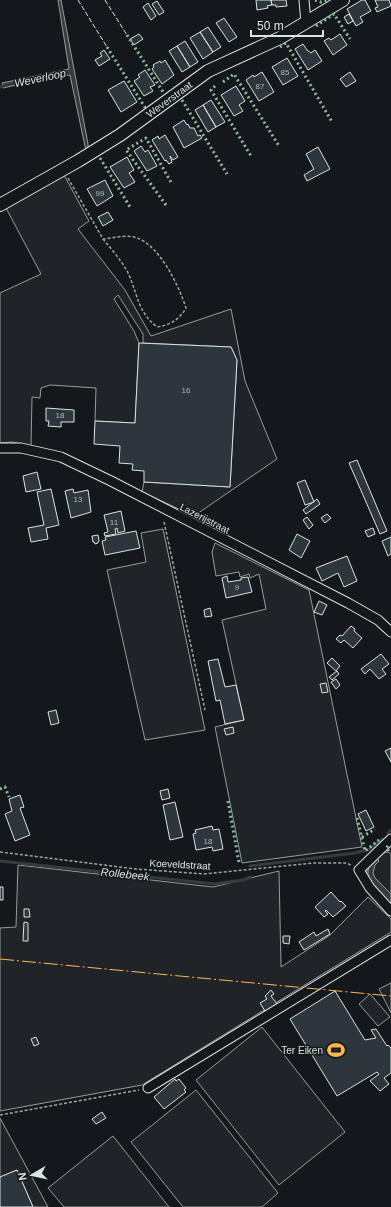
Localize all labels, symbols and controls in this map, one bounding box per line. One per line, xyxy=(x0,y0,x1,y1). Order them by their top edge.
scale bar xyxy=(251,12,323,38)
text: 50 m xyxy=(257,19,284,33)
water label: Weverloop xyxy=(13,67,67,89)
house number: 85 xyxy=(281,68,290,77)
street label: Weverstraat xyxy=(144,79,194,120)
house number: 87 xyxy=(256,82,265,91)
house number: 99 xyxy=(96,189,105,198)
house number: 16 xyxy=(182,386,191,395)
house number: 18 xyxy=(56,411,65,420)
house number: 13 xyxy=(74,495,83,504)
street label: Lazerijstraat xyxy=(178,501,232,536)
house number: 11 xyxy=(110,518,119,527)
house number: 9 xyxy=(235,583,240,592)
house number: 18 xyxy=(204,837,213,846)
street label: Koeveldstraat xyxy=(149,857,211,872)
water label: Rollebeek xyxy=(100,865,150,883)
sports icon: Ter Eiken xyxy=(326,1040,346,1060)
place label: Ter Eiken xyxy=(281,1045,323,1056)
north arrow xyxy=(12,1155,52,1195)
text: N xyxy=(16,1172,29,1181)

